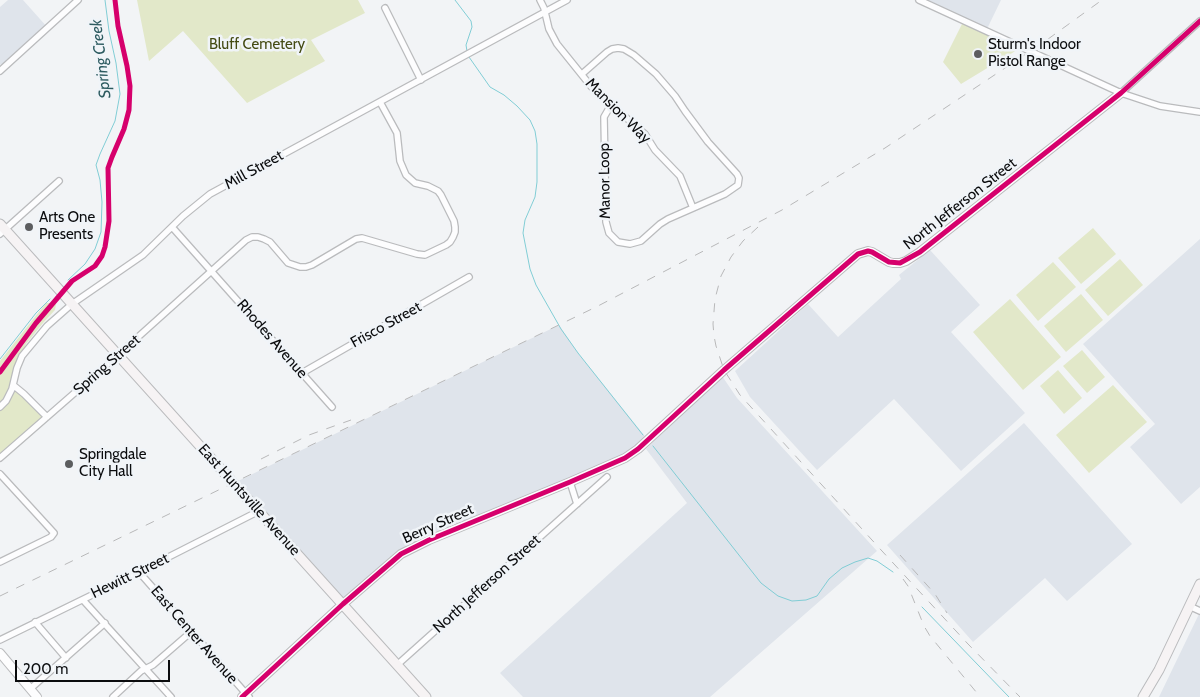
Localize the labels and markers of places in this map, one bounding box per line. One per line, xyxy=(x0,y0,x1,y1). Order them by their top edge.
place label: Sturm's Indoor Pistol Range xyxy=(988,36,1081,71)
marker: Sturm's Indoor Pistol Range xyxy=(972,48,984,60)
place label: Arts One Presents xyxy=(39,209,95,244)
marker: Arts One Presents xyxy=(23,221,35,233)
place label: Springdale City Hall xyxy=(79,446,146,481)
marker: Springdale City Hall xyxy=(63,458,75,470)

